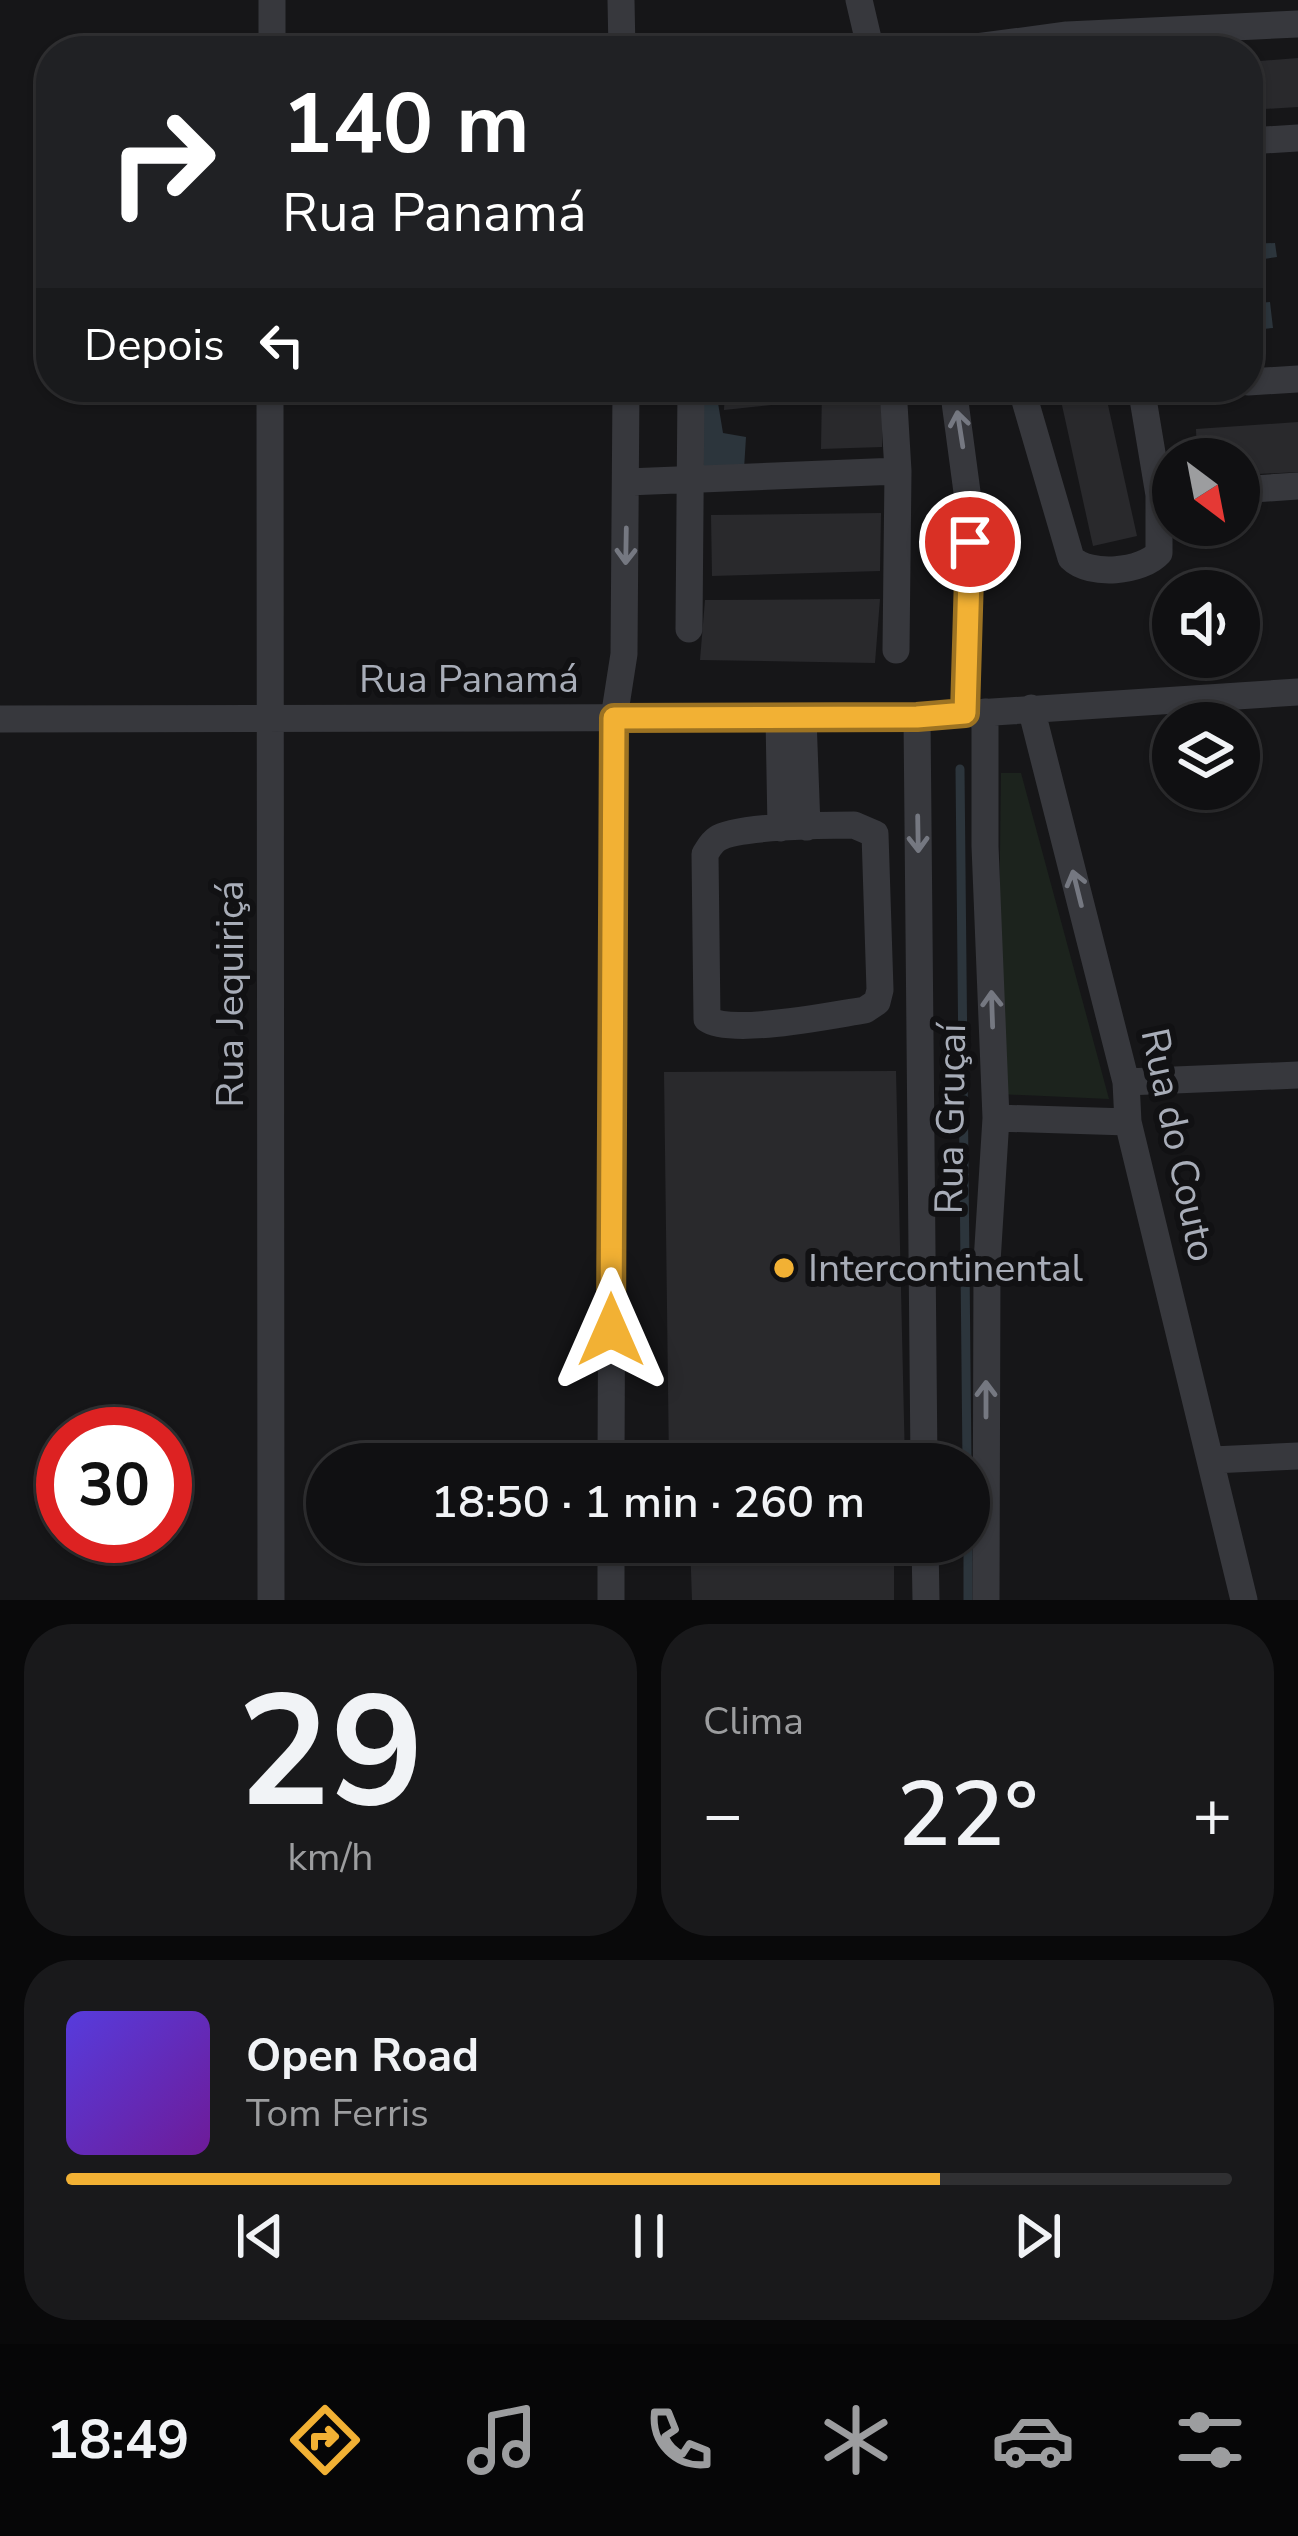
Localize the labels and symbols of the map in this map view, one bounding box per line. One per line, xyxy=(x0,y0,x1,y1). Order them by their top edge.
one-way arrow xyxy=(948,410,971,449)
north arrow xyxy=(1152,438,1260,546)
pin xyxy=(919,491,1021,593)
one-way arrow xyxy=(615,526,637,565)
street label: Rua Panamá xyxy=(359,653,579,706)
one-way arrow xyxy=(907,814,930,853)
one-way arrow xyxy=(1065,869,1087,907)
street label: Rua Jequiriçá xyxy=(204,880,257,1108)
one-way arrow xyxy=(980,990,1003,1029)
street label: Rua Gruçaí xyxy=(923,1021,979,1215)
street label: Rua do Couto xyxy=(1127,1024,1229,1266)
place label: Intercontinental xyxy=(808,1242,1084,1295)
marker: Intercontinental xyxy=(771,1255,797,1281)
position arrow xyxy=(548,1267,674,1393)
one-way arrow xyxy=(975,1380,997,1419)
speed limit sign: 30 xyxy=(36,1407,192,1563)

